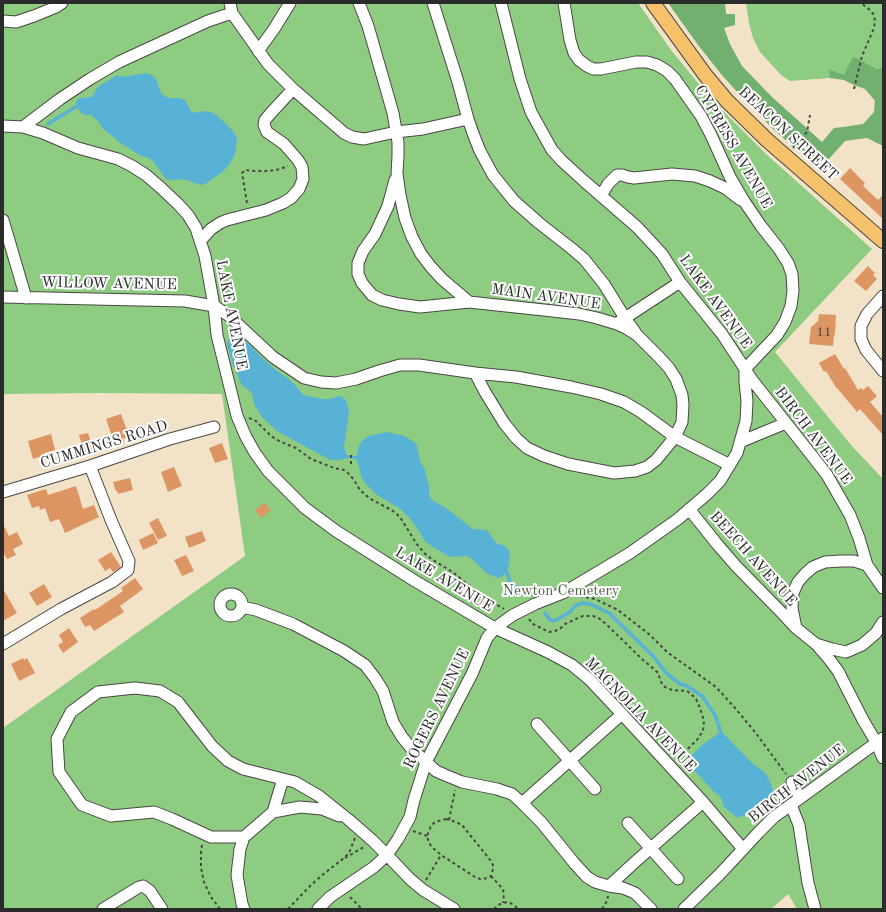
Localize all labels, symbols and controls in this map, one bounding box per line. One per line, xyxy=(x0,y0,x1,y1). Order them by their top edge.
street label: CYPRESS AVENUE xyxy=(690,82,776,212)
street label: BEACON STREET xyxy=(734,83,842,185)
street label: LAKE AVENUE xyxy=(675,251,755,353)
street label: LAKE AVENUE xyxy=(211,258,251,372)
street label: WILLOW AVENUE xyxy=(41,274,177,294)
street label: MAIN AVENUE xyxy=(490,280,602,314)
house number: 11 xyxy=(816,325,832,341)
street label: BIRCH AVENUE xyxy=(770,384,856,488)
street label: CUMMINGS ROAD xyxy=(38,417,170,473)
street label: BEECH AVENUE xyxy=(706,508,800,610)
street label: LAKE AVENUE xyxy=(391,543,497,617)
park label: Newton Cemetery xyxy=(502,582,620,600)
street label: ROGERS AVENUE xyxy=(400,646,474,772)
street label: MAGNOLIA AVENUE xyxy=(581,654,699,776)
street label: BIRCH AVENUE xyxy=(745,741,849,827)

